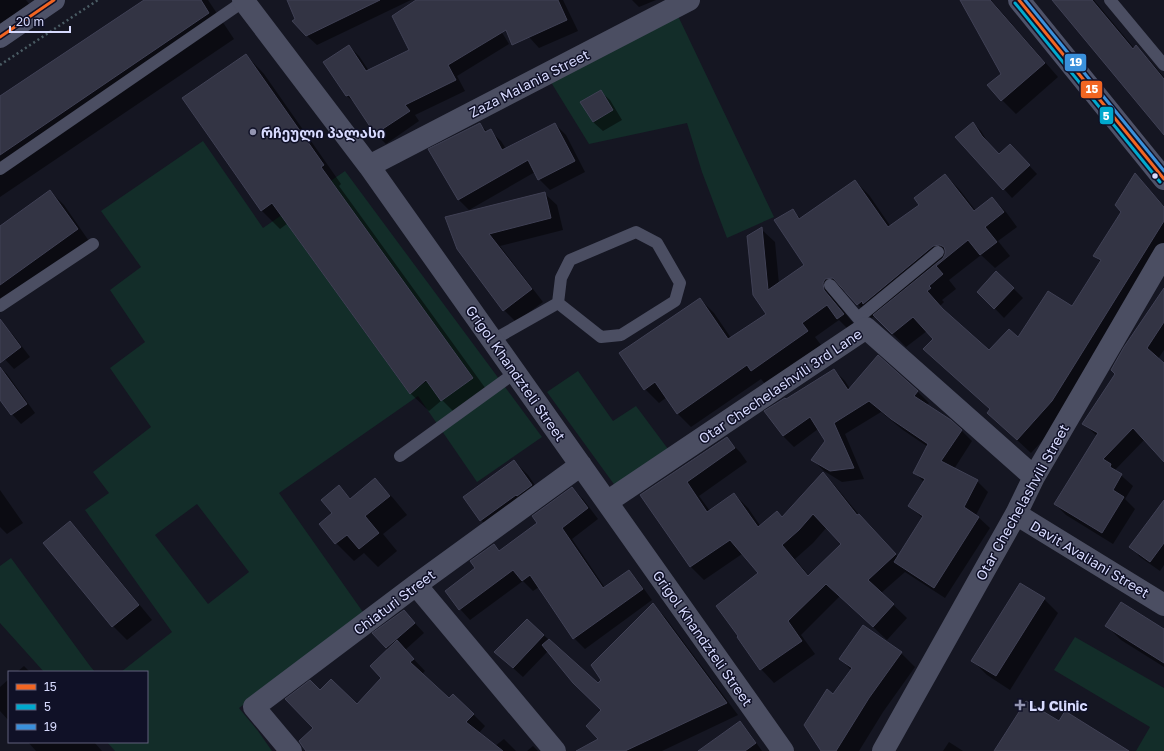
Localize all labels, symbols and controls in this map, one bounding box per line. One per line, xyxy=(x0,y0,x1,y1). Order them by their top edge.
scale bar xyxy=(10,8,70,34)
text: 20 m xyxy=(16,14,44,29)
street label: Zaza Malania Street xyxy=(466,45,592,121)
line badge: 19 xyxy=(1064,53,1087,72)
text: 19 xyxy=(1070,55,1082,68)
line badge: 15 xyxy=(1080,80,1103,99)
text: 15 xyxy=(1086,82,1098,95)
line badge: 5 xyxy=(1099,106,1114,125)
text: 5 xyxy=(1103,109,1110,122)
place label: რჩეული პალასი xyxy=(261,124,385,142)
marker: რჩეული პალასი xyxy=(248,127,258,137)
unlabelled marker xyxy=(1150,171,1160,181)
street label: Grigol Khandzteli Street xyxy=(463,302,569,444)
street label: Otar Chechelashvili 3rd Lane xyxy=(695,325,865,447)
street label: Otar Chechelashvili Street xyxy=(972,421,1072,583)
street label: Davit Avaliani Street xyxy=(1028,517,1152,601)
street label: Chiaturi Street xyxy=(350,566,438,638)
street label: Grigol Khandzteli Street xyxy=(650,567,756,709)
legend xyxy=(8,671,148,743)
text: 15 xyxy=(44,679,57,694)
place label: LJ Clinic xyxy=(1029,697,1088,714)
text: 5 xyxy=(44,699,51,714)
marker: LJ Clinic xyxy=(1014,699,1026,711)
text: 19 xyxy=(44,719,57,734)

